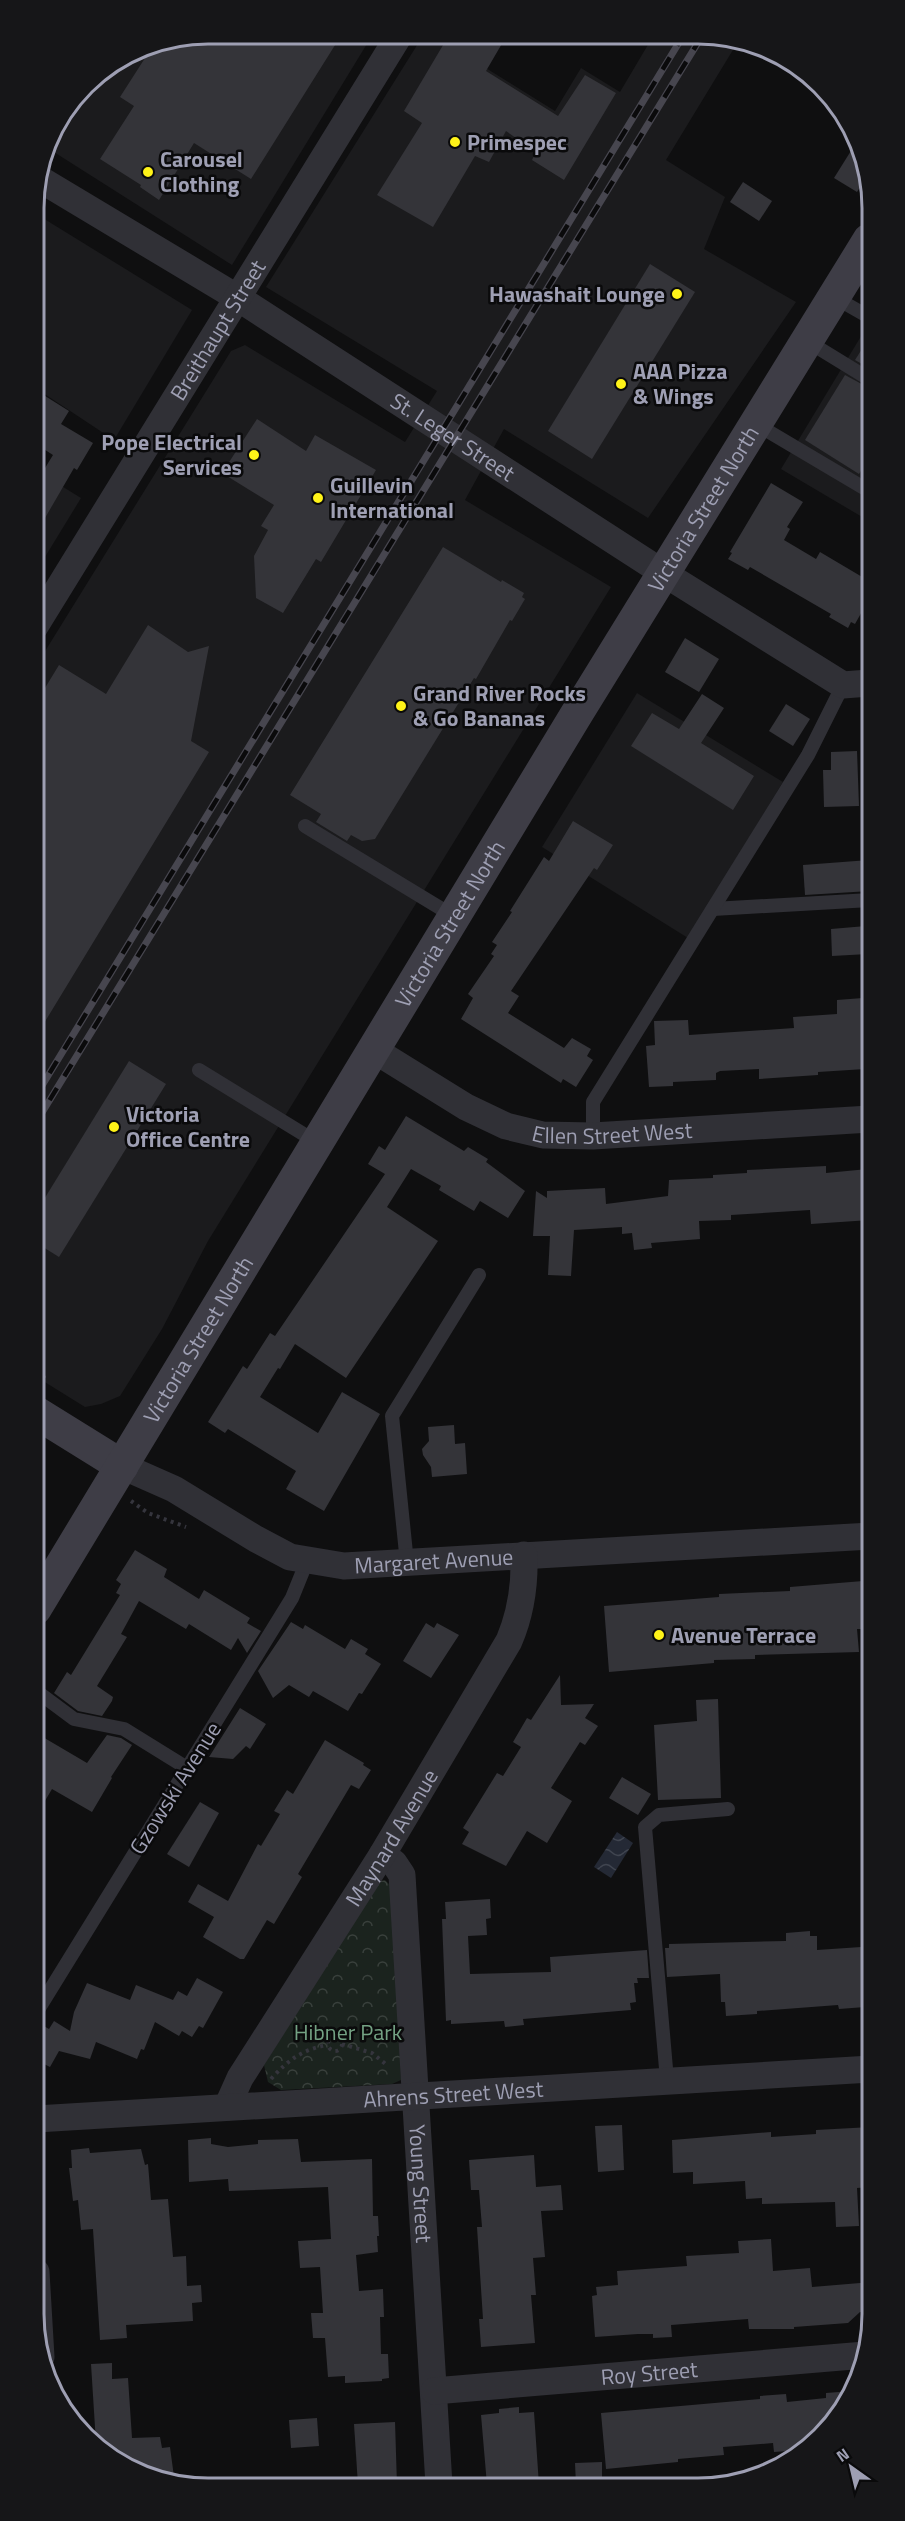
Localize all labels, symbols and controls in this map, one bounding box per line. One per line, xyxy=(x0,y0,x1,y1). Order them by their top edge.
place label: Primespec xyxy=(467,125,567,159)
marker: Primespec xyxy=(448,135,462,149)
place label: Carousel Clothing xyxy=(160,142,243,201)
marker: Carousel Clothing xyxy=(141,165,155,179)
street label: Breithaupt Street xyxy=(161,253,274,407)
place label: Hawashait Lounge xyxy=(489,277,665,311)
marker: Hawashait Lounge xyxy=(670,287,684,301)
place label: AAA Pizza & Wings xyxy=(633,354,727,413)
marker: AAA Pizza & Wings xyxy=(614,377,628,391)
street label: St. Leger Street xyxy=(384,384,522,490)
street label: Victoria Street North xyxy=(639,419,767,599)
place label: Pope Electrical Services xyxy=(101,425,242,484)
marker: Pope Electrical Services xyxy=(247,448,261,462)
place label: Guillevin International xyxy=(330,468,454,527)
marker: Guillevin International xyxy=(311,491,325,505)
place label: Grand River Rocks & Go Bananas xyxy=(413,676,586,735)
marker: Grand River Rocks & Go Bananas xyxy=(394,699,408,713)
street label: Victoria Street North xyxy=(386,834,513,1014)
place label: Victoria Office Centre xyxy=(126,1097,250,1156)
street label: Ellen Street West xyxy=(529,1113,693,1153)
marker: Victoria Office Centre xyxy=(107,1120,121,1134)
street label: Victoria Street North xyxy=(134,1249,262,1430)
street label: Margaret Avenue xyxy=(353,1539,514,1582)
place label: Avenue Terrace xyxy=(671,1618,816,1652)
marker: Avenue Terrace xyxy=(652,1628,666,1642)
street label: Gzowski Avenue xyxy=(121,1715,229,1861)
street label: Maynard Avenue xyxy=(337,1762,446,1913)
park label: Hibner Park xyxy=(294,2015,403,2049)
street label: Ahrens Street West xyxy=(362,2072,544,2116)
street label: Young Street xyxy=(400,2123,441,2244)
street label: Roy Street xyxy=(599,2352,699,2394)
north arrow xyxy=(821,2437,881,2497)
text: N xyxy=(831,2442,854,2468)

